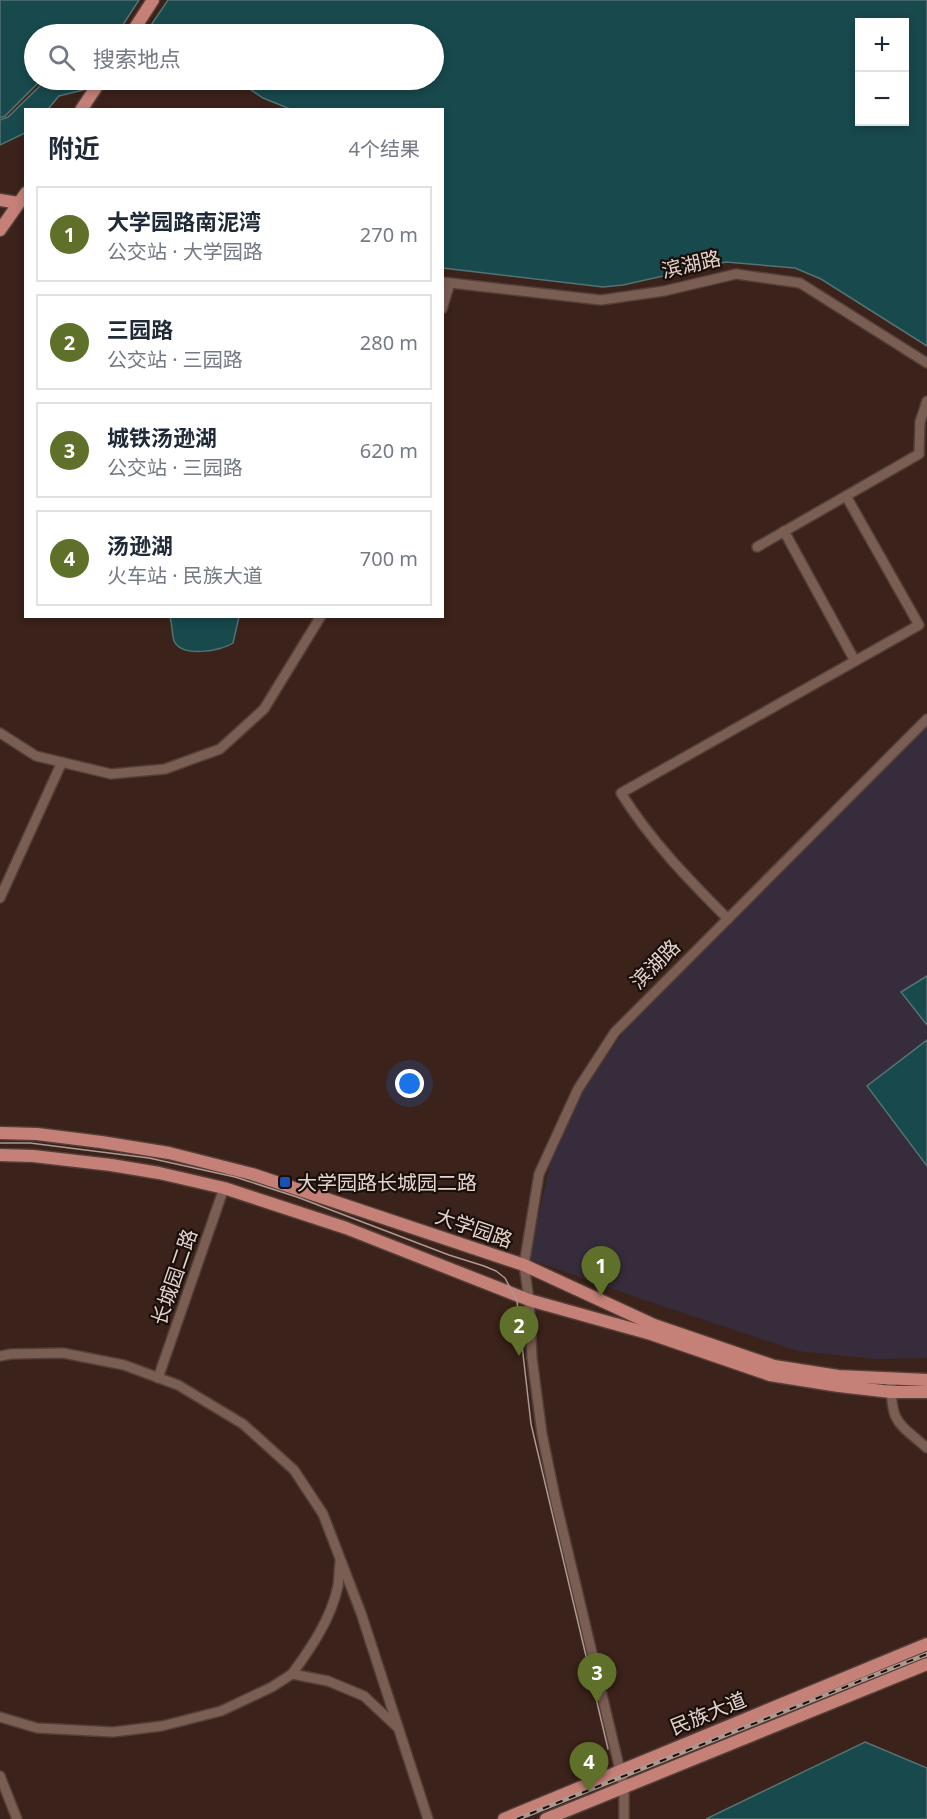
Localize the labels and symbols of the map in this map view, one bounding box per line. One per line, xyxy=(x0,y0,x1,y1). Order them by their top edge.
street label: 滨湖路 xyxy=(659,244,723,284)
street label: 滨湖路 xyxy=(624,933,686,995)
your location xyxy=(395,1069,424,1098)
place label: 大学园路长城园二路 xyxy=(297,1169,477,1196)
marker: 大学园路长城园二路 xyxy=(278,1175,292,1189)
street label: 大学园路 xyxy=(432,1202,516,1254)
street label: 长城园二路 xyxy=(145,1225,203,1329)
pin: 1 xyxy=(582,1246,620,1296)
pin: 2 xyxy=(500,1306,538,1356)
pin: 3 xyxy=(578,1654,616,1703)
street label: 民族大道 xyxy=(666,1685,750,1741)
pin: 4 xyxy=(570,1742,608,1792)

